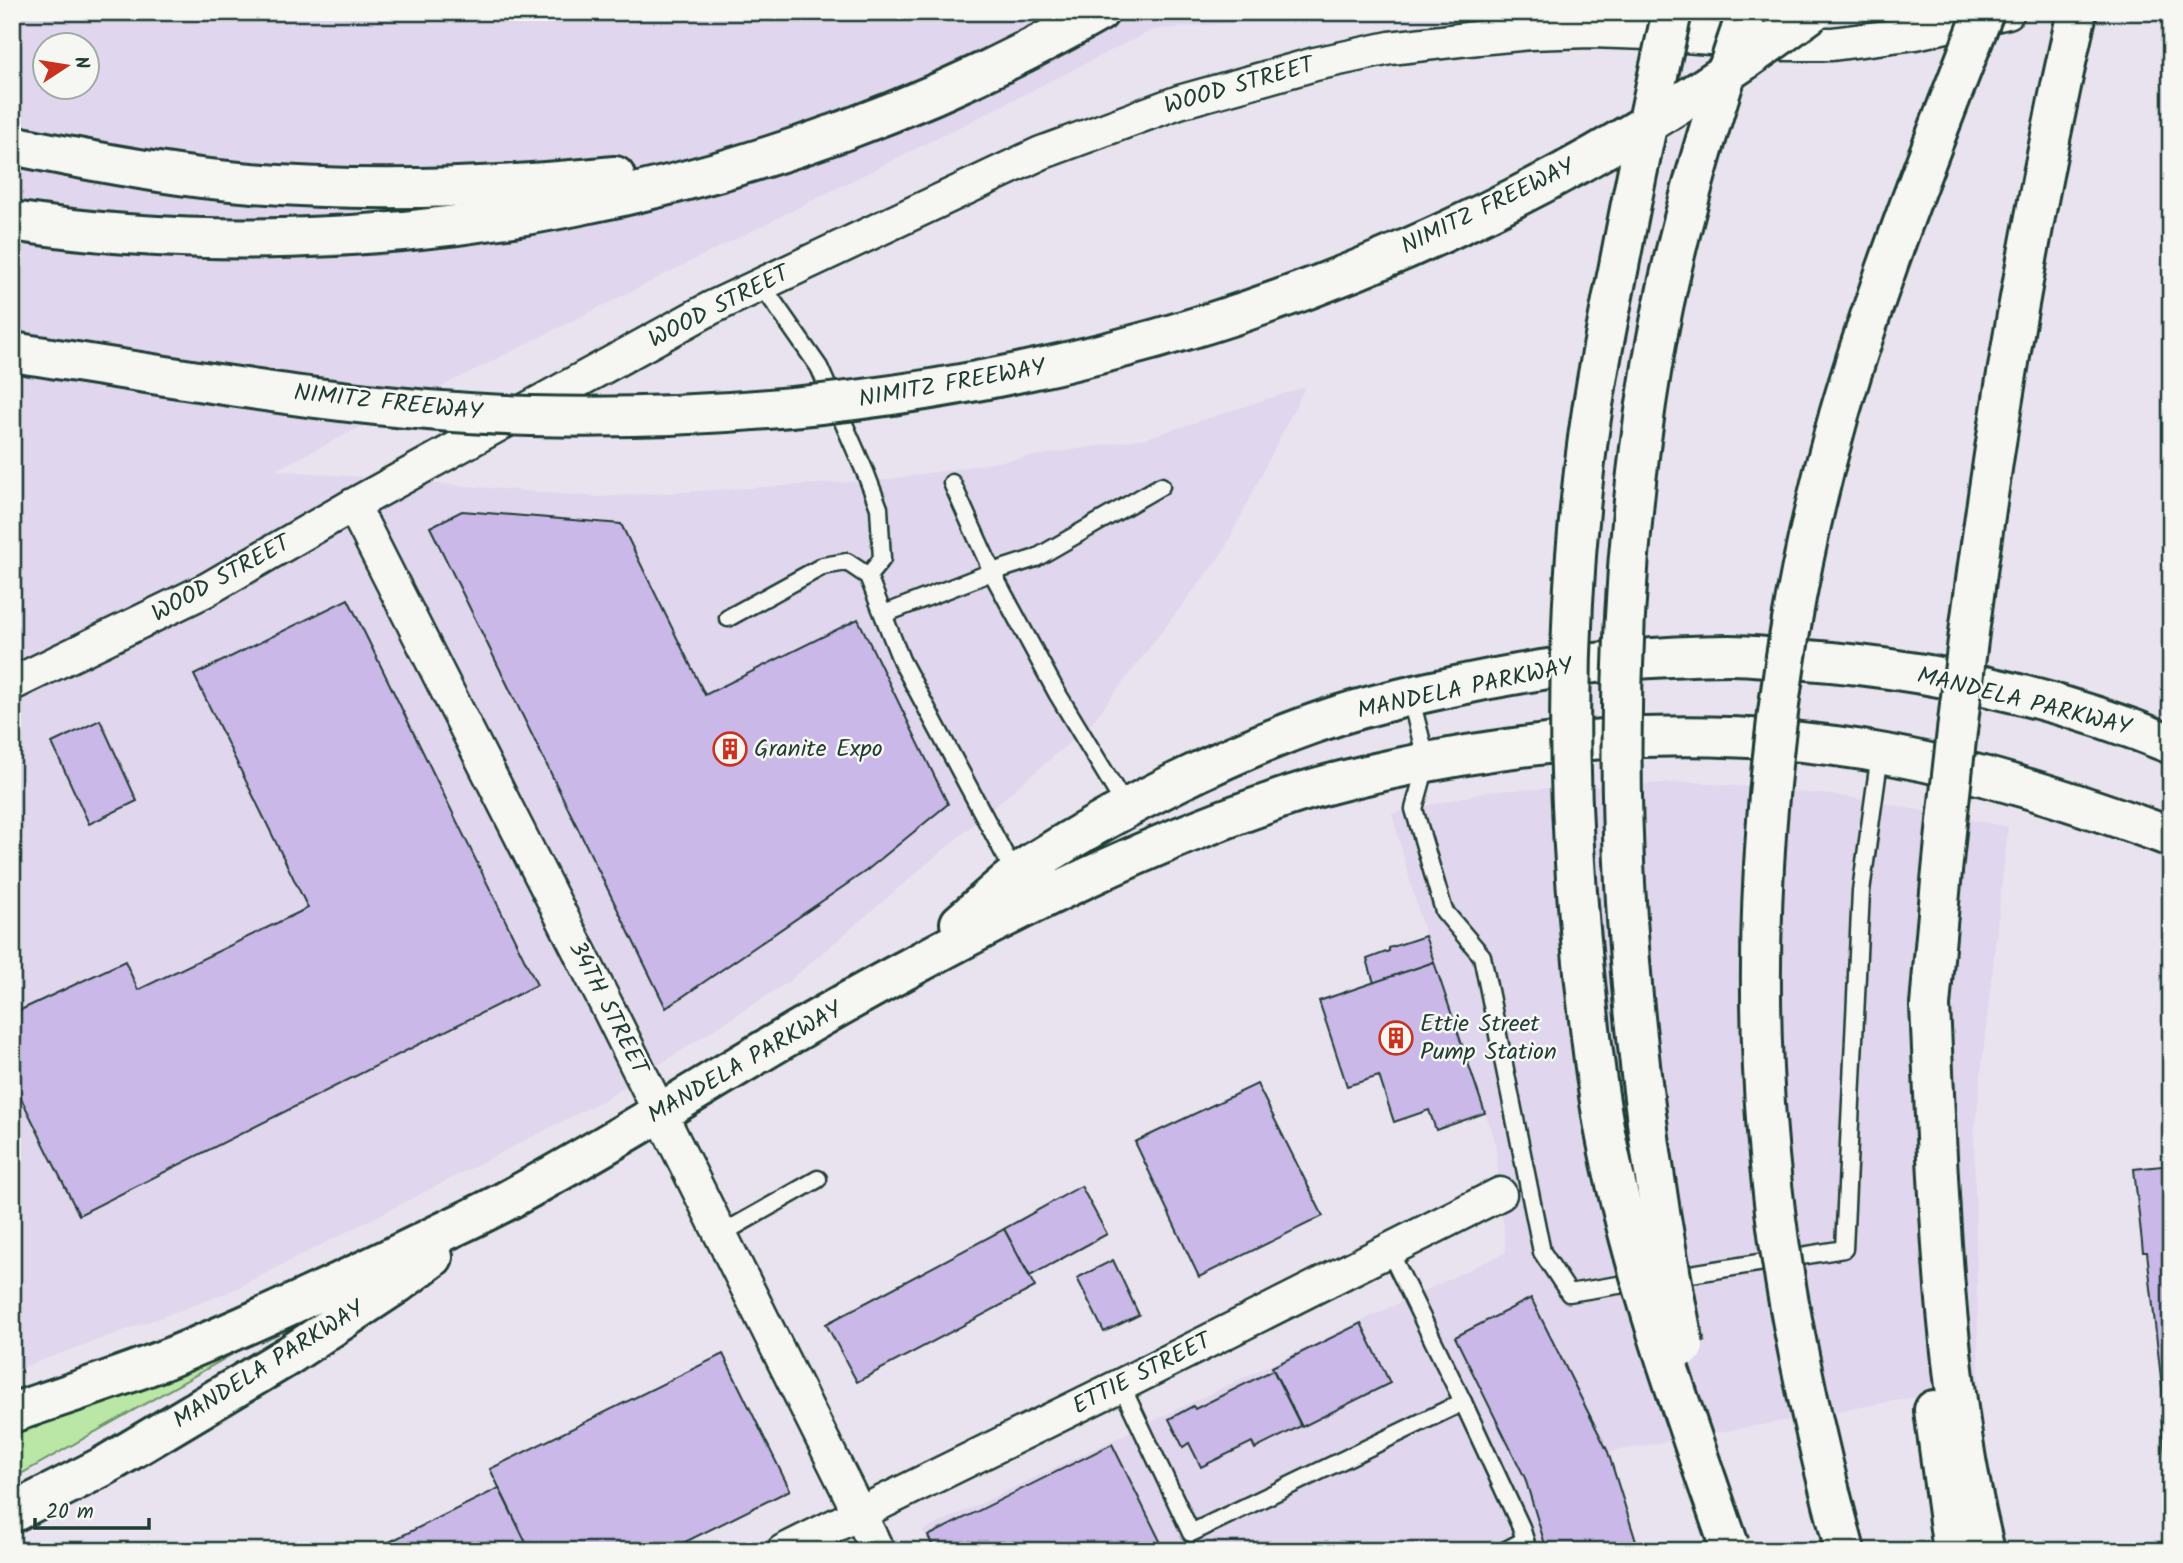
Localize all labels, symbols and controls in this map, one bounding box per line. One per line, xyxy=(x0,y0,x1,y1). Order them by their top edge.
north arrow xyxy=(32,32,102,102)
street label: WOOD STREET xyxy=(1160,45,1320,126)
text: N xyxy=(65,54,97,72)
street label: NIMITZ FREEWAY xyxy=(1394,147,1583,266)
street label: WOOD STREET xyxy=(642,254,798,359)
street label: NIMITZ FREEWAY xyxy=(855,348,1050,420)
street label: NIMITZ FREEWAY xyxy=(292,374,485,432)
street label: WOOD STREET xyxy=(144,524,300,633)
street label: MANDELA PARKWAY xyxy=(1354,647,1578,731)
street label: MANDELA PARKWAY xyxy=(1913,657,2136,748)
building icon: Granite Expo xyxy=(711,730,749,768)
place label: Granite Expo xyxy=(754,730,883,769)
street label: 34TH STREET xyxy=(557,934,659,1084)
street label: MANDELA PARKWAY xyxy=(640,991,851,1135)
place label: Ettie Street Pump Station xyxy=(1420,1005,1557,1072)
building icon: Ettie Street Pump Station xyxy=(1377,1019,1415,1057)
street label: MANDELA PARKWAY xyxy=(166,1290,373,1440)
street label: ETTIE STREET xyxy=(1066,1321,1220,1426)
scale bar xyxy=(35,1486,149,1530)
text: 20 m xyxy=(46,1496,94,1529)

